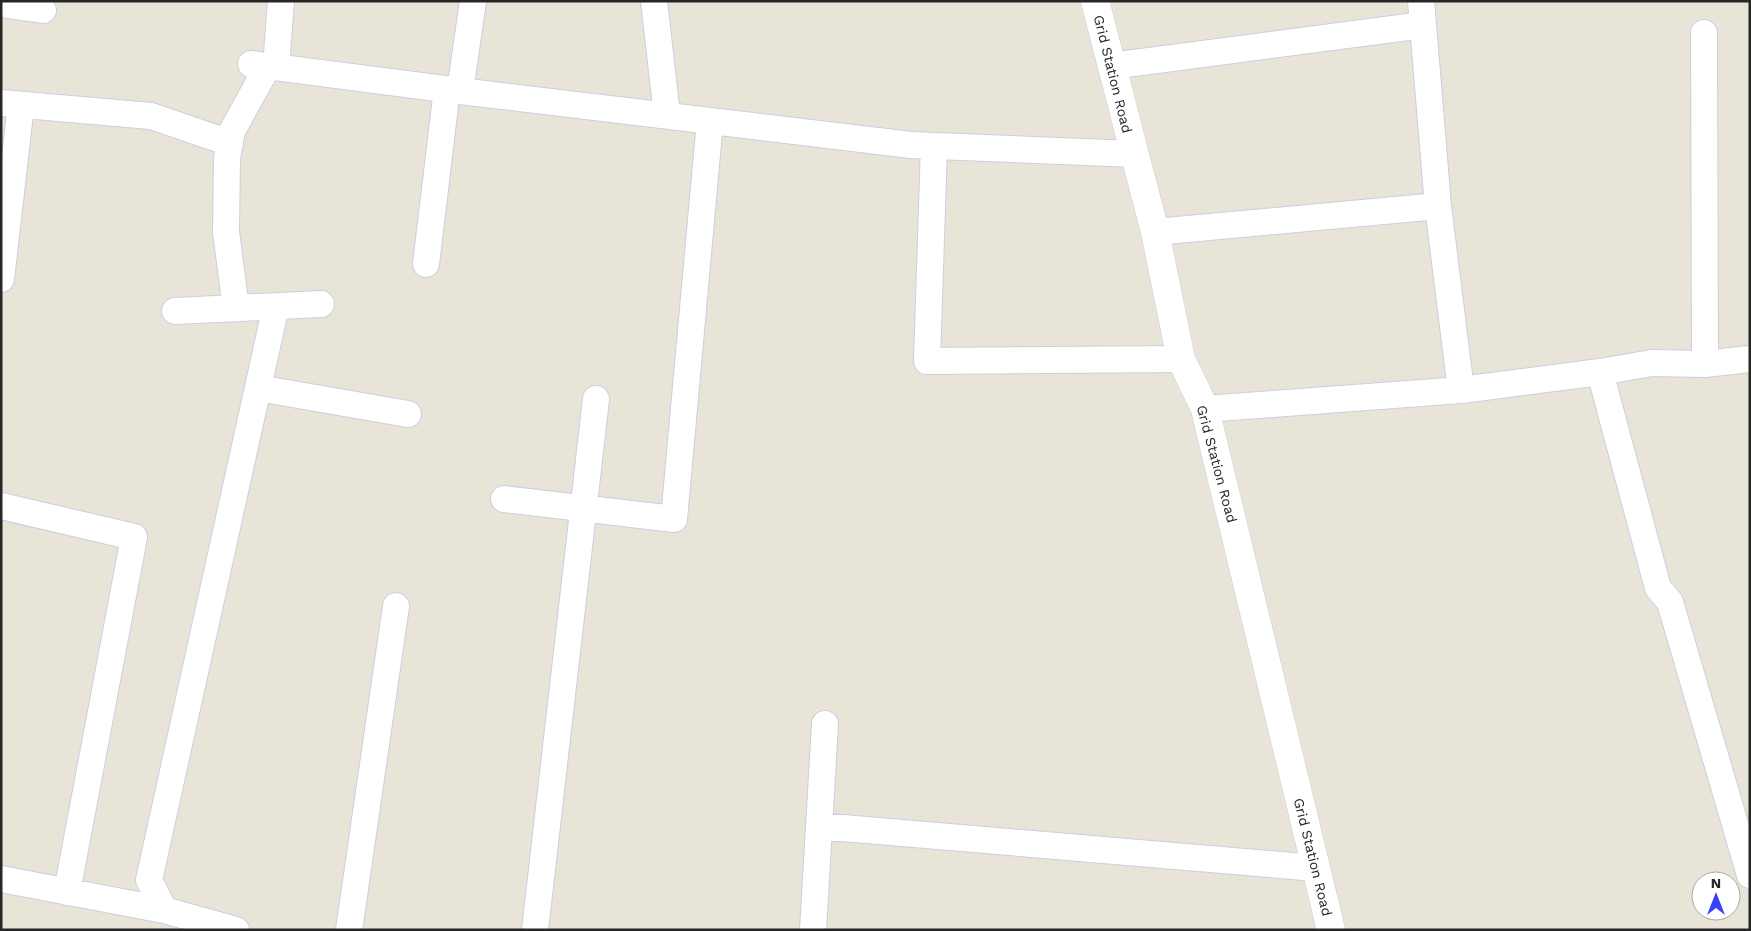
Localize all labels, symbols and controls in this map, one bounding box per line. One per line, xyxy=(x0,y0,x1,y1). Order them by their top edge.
street label: Grid Station Road xyxy=(1091,13,1135,135)
street label: Grid Station Road xyxy=(1194,403,1240,525)
street label: Grid Station Road xyxy=(1291,796,1335,918)
north arrow xyxy=(1691,871,1741,921)
text: N xyxy=(1711,875,1721,891)

